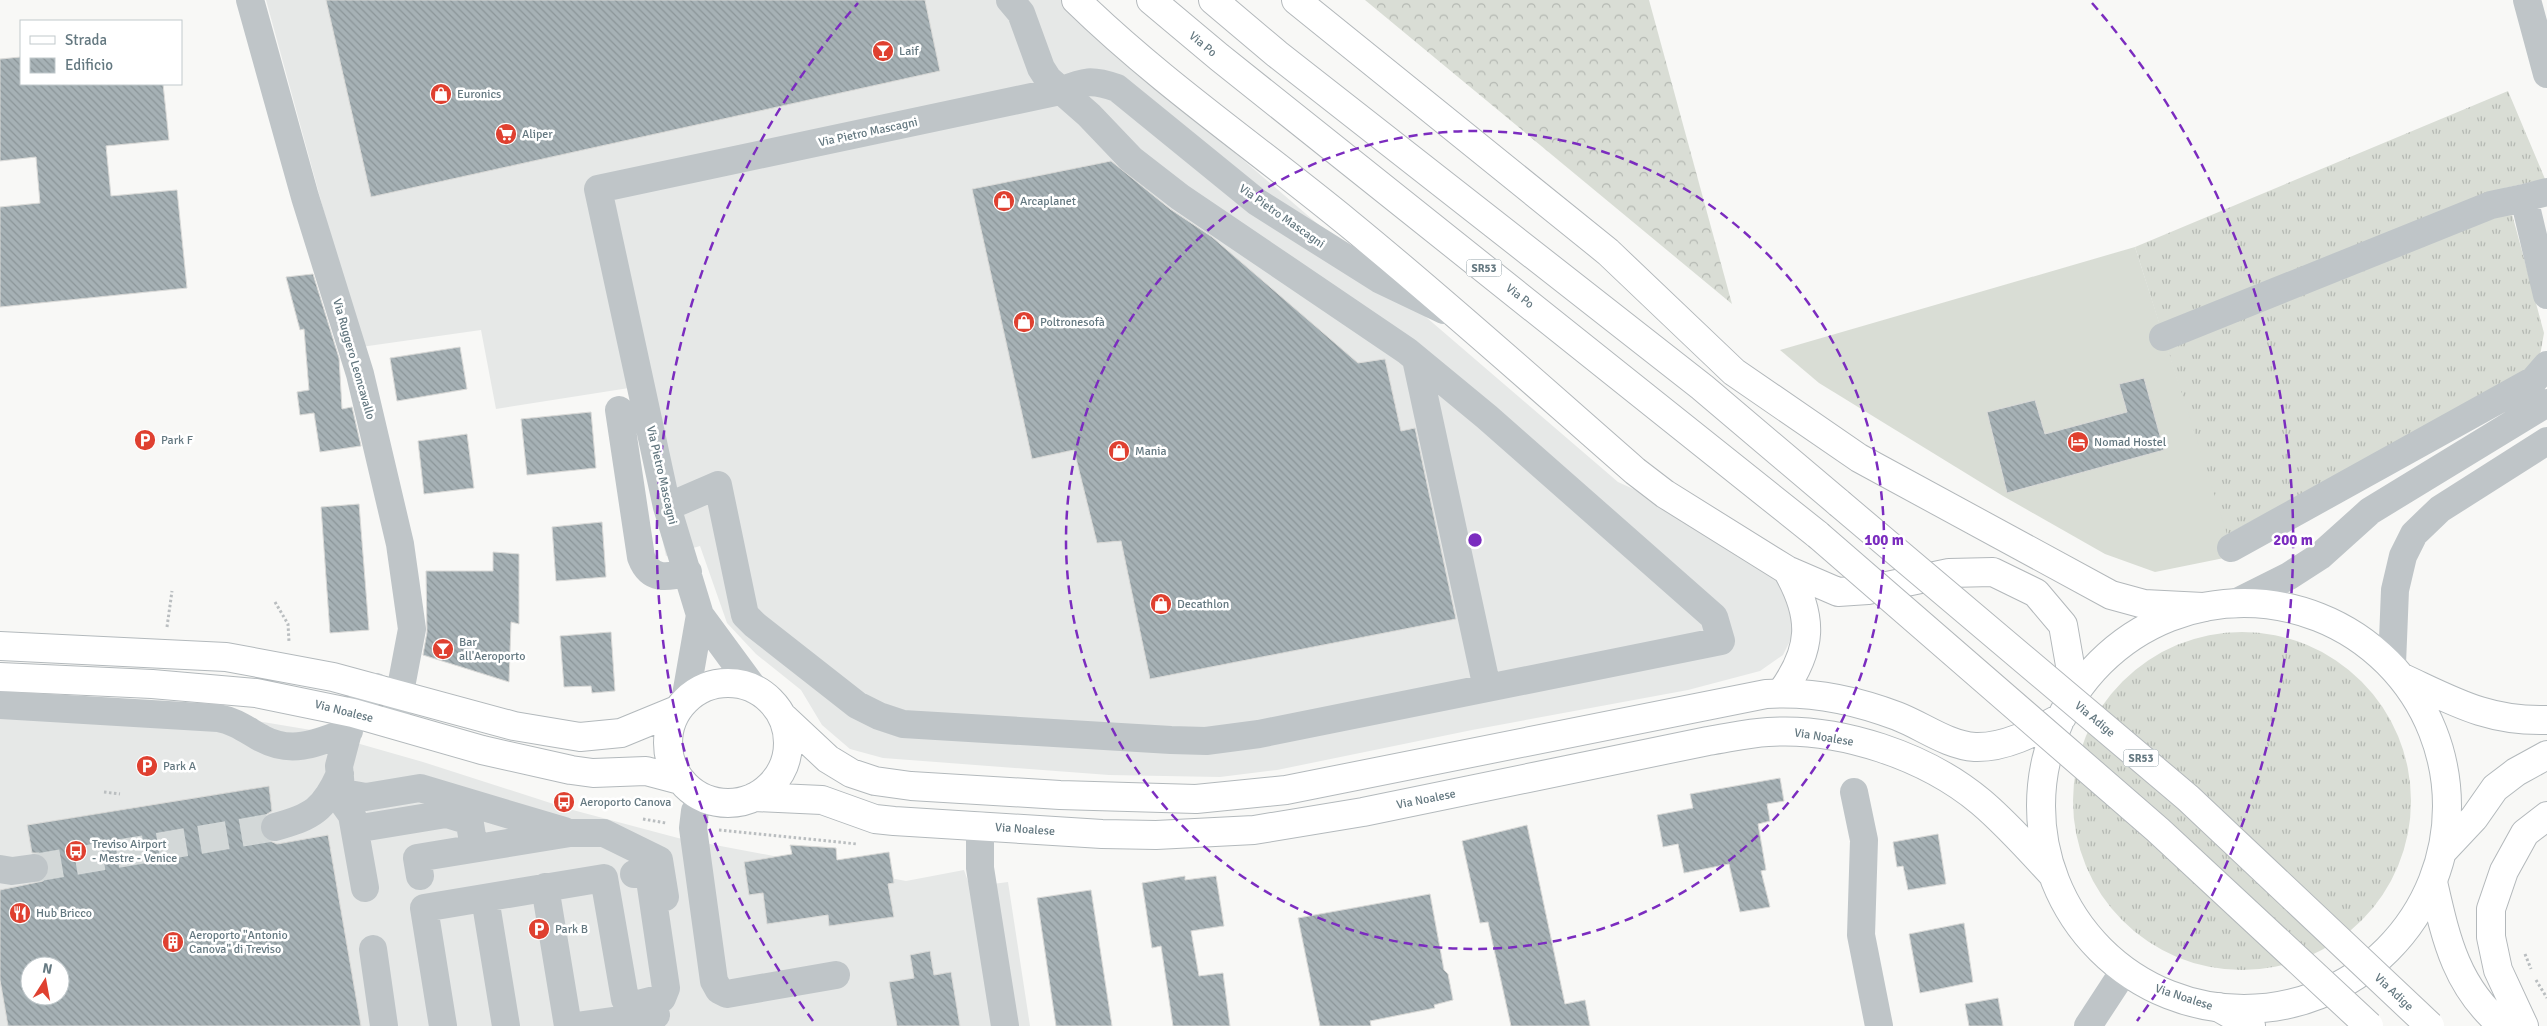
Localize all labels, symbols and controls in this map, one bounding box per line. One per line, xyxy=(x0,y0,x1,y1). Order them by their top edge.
legend xyxy=(20,20,182,85)
street label: Via Po xyxy=(1186,28,1220,60)
text: Strada xyxy=(65,31,107,49)
bar icon: Laif xyxy=(871,39,895,63)
place label: Laif xyxy=(899,44,919,59)
text: Edificio xyxy=(65,56,113,74)
shop icon: Euronics xyxy=(429,82,453,106)
place label: Euronics xyxy=(457,87,501,102)
street label: Via Pietro Mascagni xyxy=(817,115,919,150)
supermarket icon: Aliper xyxy=(494,122,518,146)
place label: Aliper xyxy=(522,127,553,142)
street label: Via Pietro Mascagni xyxy=(1236,181,1327,252)
shop icon: Arcaplanet xyxy=(992,189,1016,213)
place label: Arcaplanet xyxy=(1020,194,1076,209)
road number: SR53 xyxy=(1466,260,1502,276)
street label: Via Po xyxy=(1503,281,1537,312)
street label: Via Ruggero Leoncavallo xyxy=(329,297,378,421)
shop icon: Poltronesofà xyxy=(1012,310,1036,334)
place label: Poltronesofà xyxy=(1040,315,1105,330)
street label: Via Pietro Mascagni xyxy=(643,424,680,526)
parking icon: Park F xyxy=(133,428,157,452)
hotel icon: Nomad Hostel xyxy=(2066,430,2090,454)
place label: Park F xyxy=(161,433,193,448)
place label: Nomad Hostel xyxy=(2094,435,2167,450)
shop icon: Mania xyxy=(1107,439,1131,463)
place label: Mania xyxy=(1135,444,1167,459)
centre of rings xyxy=(1466,531,1484,549)
text: 100 m xyxy=(1864,531,1904,549)
text: 200 m xyxy=(2273,531,2313,549)
shop icon: Decathlon xyxy=(1149,592,1173,616)
place label: Decathlon xyxy=(1177,597,1229,612)
place label: Bar all'Aeroporto xyxy=(459,635,525,664)
bar icon: Bar all'Aeroporto xyxy=(431,637,455,661)
street label: Via Noalese xyxy=(313,697,375,726)
street label: Via Adige xyxy=(2071,698,2118,741)
street label: Via Noalese xyxy=(1793,725,1855,750)
road number: SR53 xyxy=(2124,750,2158,766)
parking icon: Park A xyxy=(135,754,159,778)
place label: Park A xyxy=(163,759,197,774)
street label: Via Noalese xyxy=(1395,786,1457,813)
bus stop icon: Aeroporto Canova xyxy=(552,790,576,814)
place label: Aeroporto Canova xyxy=(580,795,671,810)
street label: Via Noalese xyxy=(995,820,1055,839)
place label: Treviso Airport - Mestre - Venice xyxy=(92,837,177,866)
bus stop icon: Treviso Airport - Mestre - Venice xyxy=(64,839,88,863)
restaurant icon: Hub Bricco xyxy=(8,901,32,925)
place label: Hub Bricco xyxy=(36,906,92,921)
parking icon: Park B xyxy=(527,917,551,941)
place label: Park B xyxy=(555,922,588,937)
place label: Aeroporto "Antonio Canova" di Treviso xyxy=(189,928,288,957)
building icon: Aeroporto "Antonio Canova" di Treviso xyxy=(161,930,185,954)
north arrow xyxy=(20,956,70,1006)
text: N xyxy=(41,959,54,978)
street label: Via Adige xyxy=(2371,970,2416,1014)
street label: Via Noalese xyxy=(2153,981,2215,1014)

